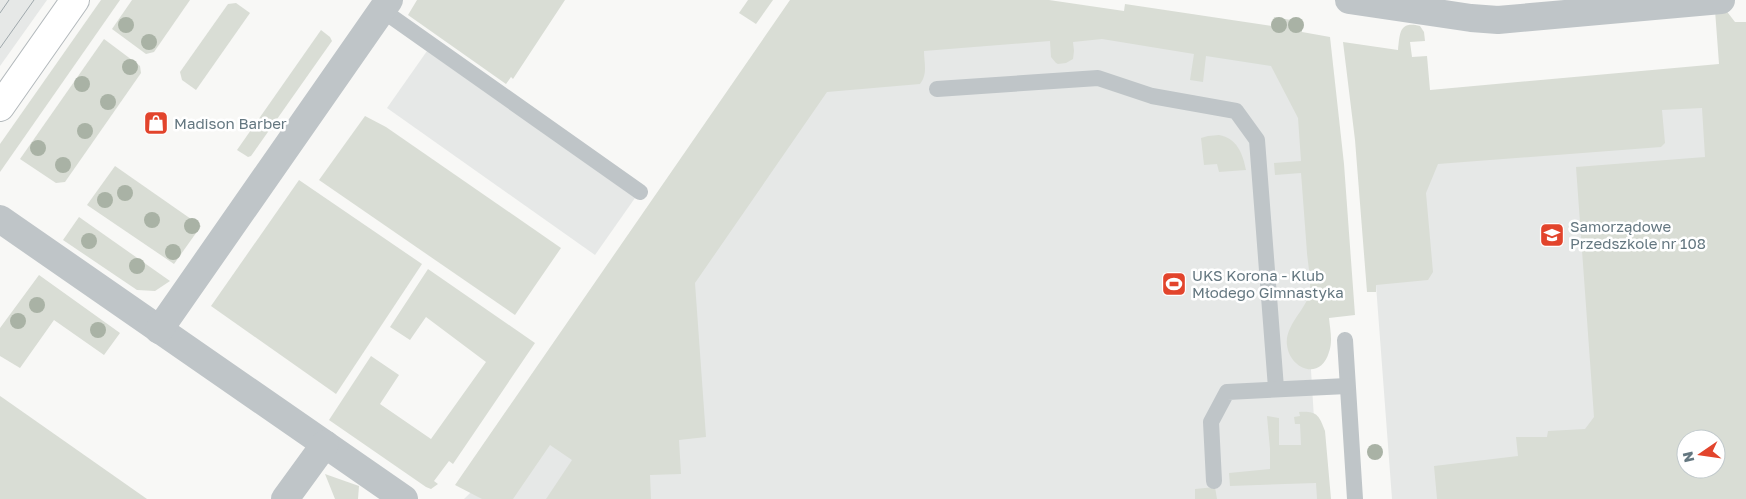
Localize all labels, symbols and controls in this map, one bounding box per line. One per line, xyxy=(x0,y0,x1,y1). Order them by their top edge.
shop icon: Madison Barber xyxy=(143,110,169,136)
place label: Madison Barber xyxy=(174,114,287,132)
place label: Samorządowe Przedszkole nr 108 xyxy=(1570,217,1706,252)
school or university icon: Samorządowe Przedszkole nr 108 xyxy=(1539,222,1565,248)
place label: UKS Korona - Klub Młodego Gimnastyka xyxy=(1192,266,1344,301)
sports icon: UKS Korona - Klub Młodego Gimnastyka xyxy=(1161,271,1187,297)
north arrow xyxy=(1676,429,1726,479)
text: N xyxy=(1678,450,1697,464)

